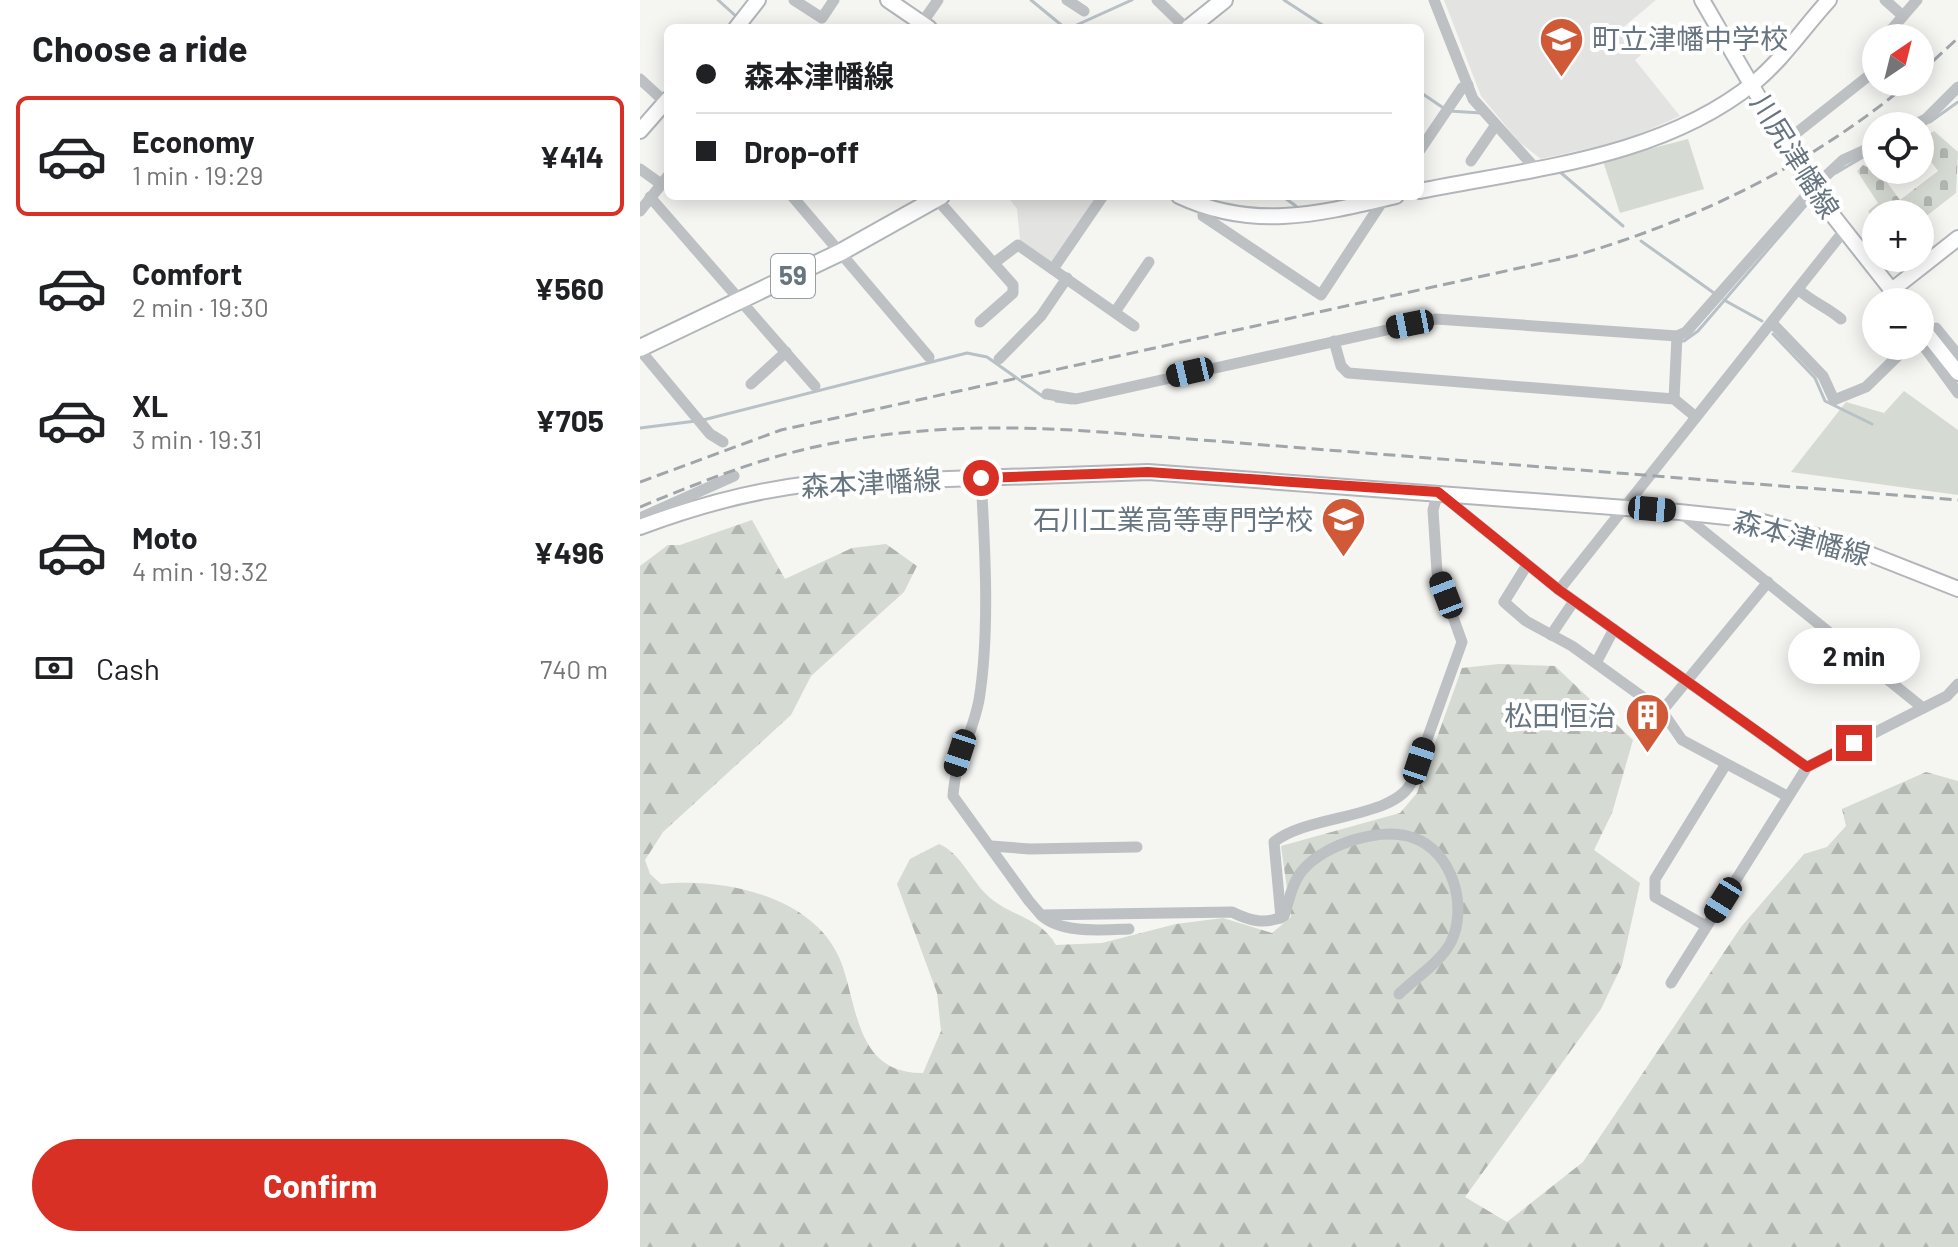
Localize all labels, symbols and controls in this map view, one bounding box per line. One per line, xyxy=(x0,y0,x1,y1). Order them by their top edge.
school or university icon: 町立津幡中学校 xyxy=(1537,15,1585,78)
place label: 町立津幡中学校 xyxy=(1592,21,1788,55)
north arrow xyxy=(1862,24,1934,96)
map controls xyxy=(1862,24,1934,360)
text: Choose a ride xyxy=(32,26,248,69)
text: 森本津幡線 xyxy=(744,57,894,93)
street label: 川尻津幡線 xyxy=(1744,87,1847,224)
button: locate xyxy=(1862,112,1934,184)
icon: car xyxy=(36,120,108,192)
text: Economy xyxy=(132,123,255,159)
text: Drop-off xyxy=(744,133,859,169)
text: ¥414 xyxy=(539,138,604,174)
text: 1 min · 19:29 xyxy=(132,159,263,190)
button: + xyxy=(1862,200,1934,272)
icon: car xyxy=(36,252,108,324)
road number: 59 xyxy=(771,254,815,298)
text: Comfort xyxy=(132,255,242,291)
text: ¥560 xyxy=(534,270,604,306)
button: − xyxy=(1862,288,1934,360)
text: 2 min · 19:30 xyxy=(132,291,269,322)
car xyxy=(1384,308,1436,340)
car xyxy=(1164,355,1216,389)
icon: car xyxy=(36,384,108,456)
text: XL xyxy=(132,387,168,423)
text: ¥705 xyxy=(535,402,604,438)
text: 3 min · 19:31 xyxy=(132,423,262,454)
route start xyxy=(963,460,999,496)
street label: 森本津幡線 xyxy=(800,461,942,503)
car xyxy=(1627,495,1677,523)
school or university icon: 石川工業高等専門学校 xyxy=(1320,496,1368,559)
place label: 石川工業高等専門学校 xyxy=(1033,502,1313,536)
street label: 森本津幡線 xyxy=(1730,502,1874,572)
icon: car xyxy=(36,516,108,588)
text: Moto xyxy=(132,519,198,555)
text: ¥496 xyxy=(533,534,604,570)
text: 4 min · 19:32 xyxy=(132,555,268,586)
car xyxy=(1426,568,1466,622)
callout: 2 min xyxy=(1788,627,1920,683)
text: 2 min xyxy=(1823,640,1885,671)
icon: cash xyxy=(32,646,76,690)
text: Cash xyxy=(96,650,160,686)
text: 740 m xyxy=(540,653,608,684)
building icon: 松田恒治 xyxy=(1623,692,1671,755)
place label: 松田恒治 xyxy=(1504,698,1616,732)
route end xyxy=(1836,725,1872,761)
car xyxy=(941,726,979,780)
car xyxy=(1400,734,1438,788)
car xyxy=(1700,873,1746,927)
button: Confirm xyxy=(32,1139,608,1231)

